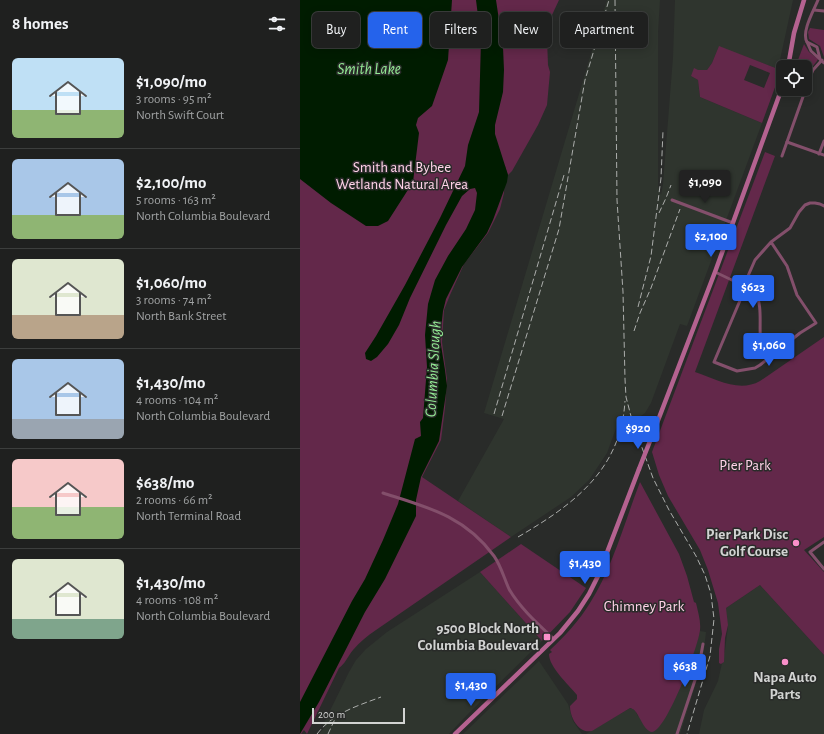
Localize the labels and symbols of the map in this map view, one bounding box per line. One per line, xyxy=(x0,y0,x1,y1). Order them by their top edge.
water label: Smith Lake xyxy=(337,61,401,77)
park label: Smith and Bybee Wetlands Natural Area xyxy=(336,160,468,192)
pin: $1,090 xyxy=(672,170,738,204)
pin: $2,100 xyxy=(678,224,744,258)
pin: $623 xyxy=(729,275,777,309)
water label: Columbia Slough xyxy=(422,320,444,418)
pin: $1,060 xyxy=(736,333,802,367)
pin: $920 xyxy=(614,416,662,450)
park label: Pier Park xyxy=(719,458,771,473)
place label: Pier Park Disc Golf Course xyxy=(706,527,788,559)
marker: Pier Park Disc Golf Course xyxy=(791,538,801,548)
pin: $1,430 xyxy=(552,551,618,585)
park label: Chimney Park xyxy=(604,599,684,614)
place label: 9500 Block North Columbia Boulevard xyxy=(417,621,539,653)
marker: 9500 Block North Columbia Boulevard xyxy=(542,632,552,642)
pin: $638 xyxy=(661,654,709,688)
marker: Napa Auto Parts xyxy=(780,657,790,667)
place label: Napa Auto Parts xyxy=(753,670,817,702)
pin: $1,430 xyxy=(438,673,504,707)
scale bar xyxy=(312,706,405,725)

